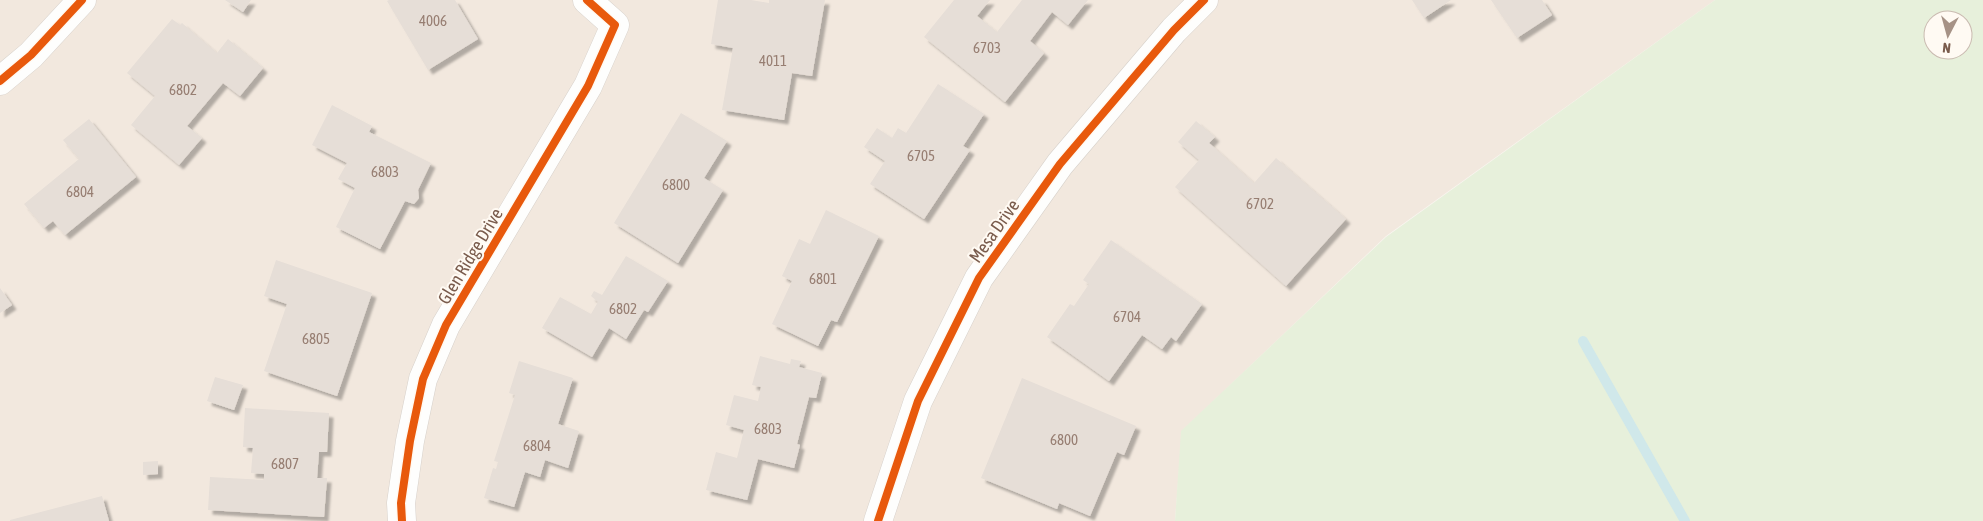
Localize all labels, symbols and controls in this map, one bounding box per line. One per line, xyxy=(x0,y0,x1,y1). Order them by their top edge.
north arrow xyxy=(1923,10,1973,60)
house number: 4006 xyxy=(419,12,447,29)
house number: 6703 xyxy=(973,39,1001,56)
text: N xyxy=(1942,40,1952,56)
house number: 4011 xyxy=(759,52,787,69)
house number: 6802 xyxy=(169,81,197,98)
house number: 6705 xyxy=(907,147,935,164)
house number: 6803 xyxy=(371,163,399,180)
house number: 6800 xyxy=(662,176,690,193)
house number: 6804 xyxy=(66,183,94,200)
street label: Mesa Drive xyxy=(965,195,1023,267)
house number: 6702 xyxy=(1246,195,1274,212)
street label: Glen Ridge Drive xyxy=(433,204,507,308)
house number: 6801 xyxy=(809,270,837,287)
house number: 6802 xyxy=(609,300,637,317)
house number: 6704 xyxy=(1113,308,1141,325)
house number: 6805 xyxy=(302,330,330,347)
house number: 6803 xyxy=(754,420,782,437)
house number: 6800 xyxy=(1050,431,1078,448)
house number: 6804 xyxy=(523,437,551,454)
house number: 6807 xyxy=(271,455,299,472)

